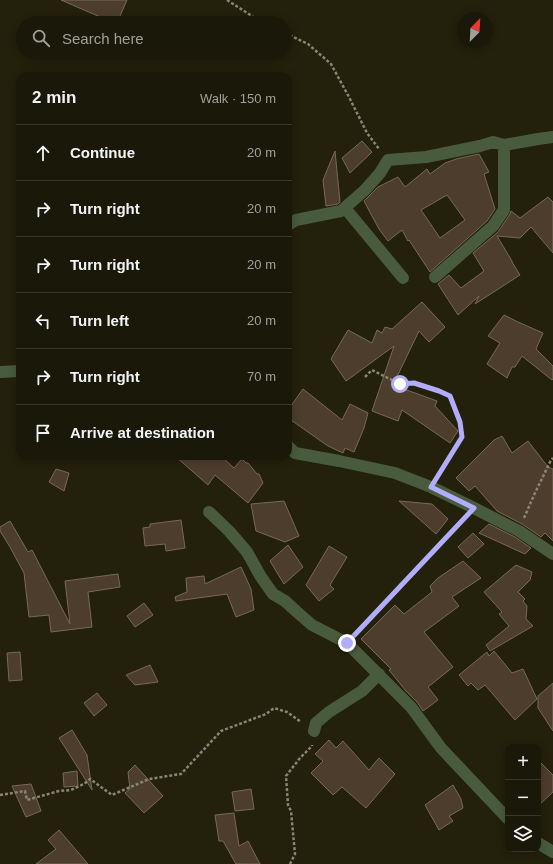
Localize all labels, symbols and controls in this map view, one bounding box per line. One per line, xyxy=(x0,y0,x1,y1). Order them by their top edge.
north arrow xyxy=(457,12,493,48)
search box xyxy=(16,16,292,60)
icon: search xyxy=(30,27,52,49)
text: Search here xyxy=(62,30,144,47)
text: 2 min xyxy=(32,88,76,107)
text: Walk · 150 m xyxy=(200,91,276,106)
icon: ahead xyxy=(32,142,54,164)
text: Continue xyxy=(70,144,135,161)
text: 20 m xyxy=(247,145,276,160)
icon: right xyxy=(32,198,54,220)
text: Turn right xyxy=(70,200,140,217)
text: 20 m xyxy=(247,201,276,216)
icon: right xyxy=(32,254,54,276)
text: Turn right xyxy=(70,256,140,273)
text: 20 m xyxy=(247,257,276,272)
icon: left xyxy=(32,310,54,332)
text: Turn left xyxy=(70,312,129,329)
text: 20 m xyxy=(247,313,276,328)
icon: right xyxy=(32,366,54,388)
text: Turn right xyxy=(70,368,140,385)
text: 70 m xyxy=(247,369,276,384)
route start xyxy=(391,375,409,393)
icon: arrive xyxy=(32,422,54,444)
text: Arrive at destination xyxy=(70,424,215,441)
route end xyxy=(338,634,356,652)
map controls xyxy=(505,744,541,852)
button: + xyxy=(505,744,541,780)
button: − xyxy=(505,780,541,816)
button: layers xyxy=(505,816,541,852)

